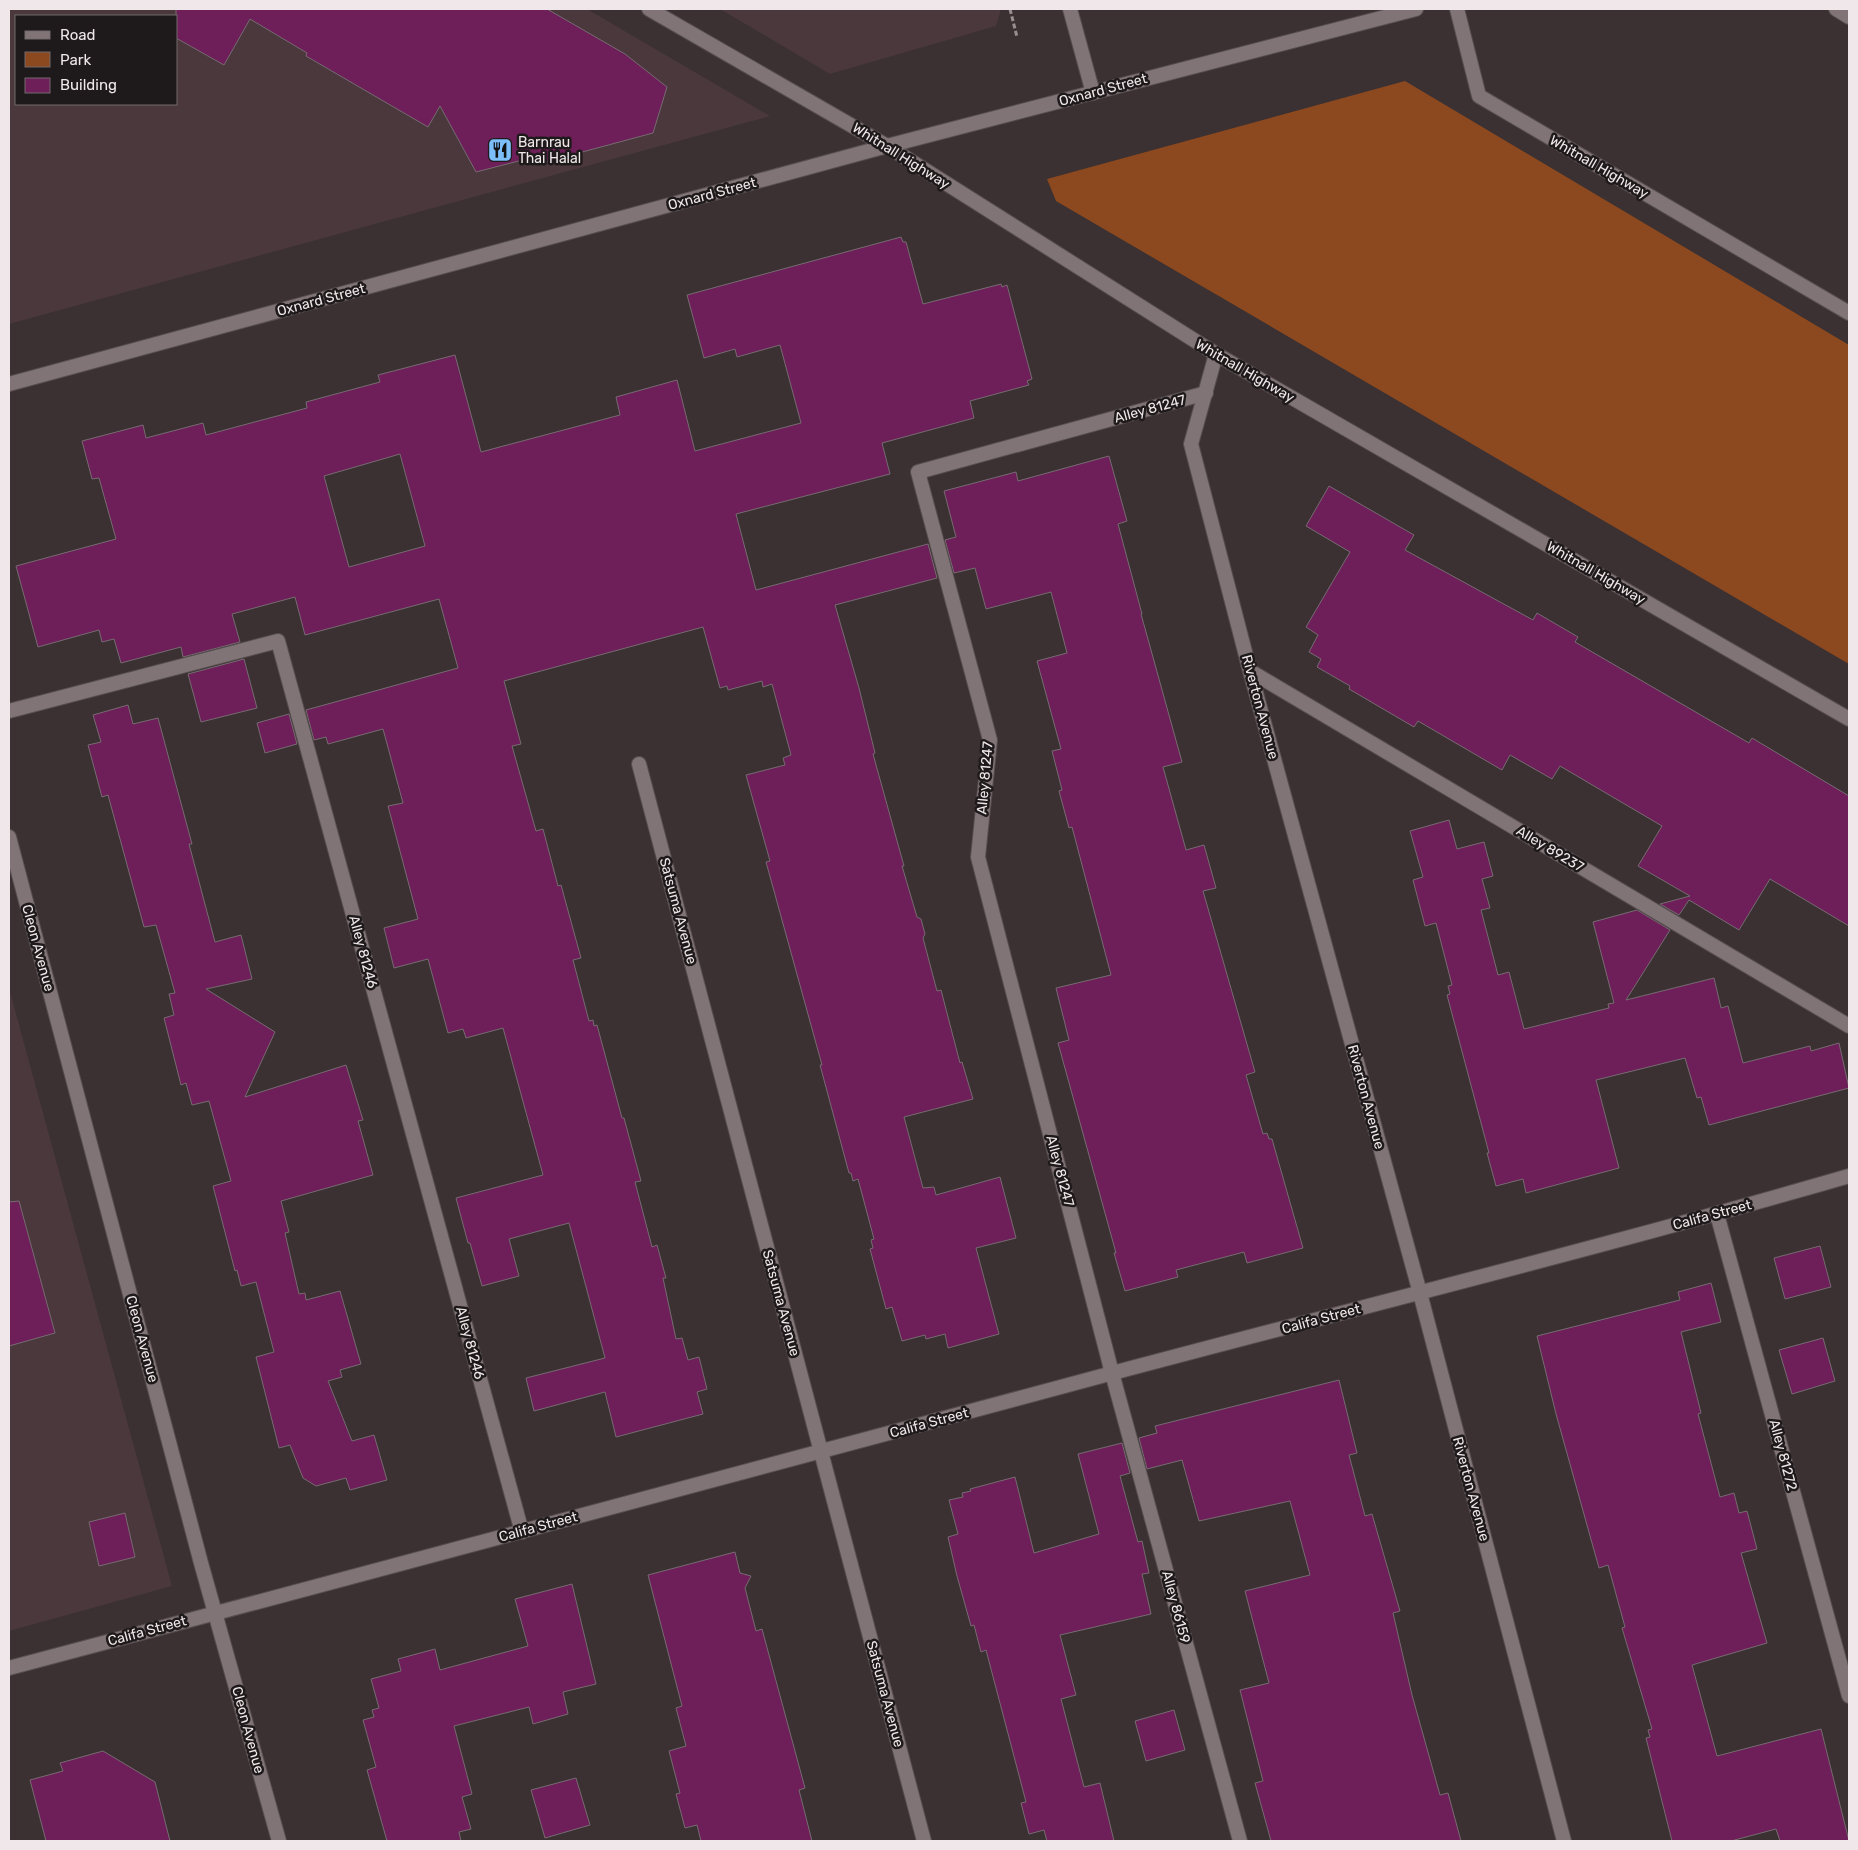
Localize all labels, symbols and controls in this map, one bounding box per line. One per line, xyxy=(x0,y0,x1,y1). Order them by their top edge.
legend xyxy=(15,15,178,105)
text: Road xyxy=(60,26,96,44)
text: Park xyxy=(60,51,91,69)
street label: Oxnard Street xyxy=(1057,70,1149,110)
text: Building xyxy=(60,76,117,94)
street label: Whitnall Highway xyxy=(849,119,953,193)
street label: Whitnall Highway xyxy=(1546,132,1652,202)
place label: Barnrau Thai Halal xyxy=(518,134,581,167)
restaurant icon: Barnrau Thai Halal xyxy=(487,137,513,163)
street label: Oxnard Street xyxy=(666,174,758,214)
street label: Oxnard Street xyxy=(275,280,367,320)
street label: Whitnall Highway xyxy=(1192,336,1298,406)
street label: Alley 81247 xyxy=(1112,391,1188,427)
street label: Whitnall Highway xyxy=(1543,538,1649,608)
street label: Riverton Avenue xyxy=(1238,653,1282,761)
street label: Alley 81247 xyxy=(973,741,997,815)
street label: Alley 89237 xyxy=(1513,822,1587,876)
street label: Satsuma Avenue xyxy=(656,856,700,966)
street label: Cleon Avenue xyxy=(18,903,58,993)
street label: Alley 81246 xyxy=(345,914,381,990)
street label: Riverton Avenue xyxy=(1344,1043,1388,1151)
street label: Alley 81247 xyxy=(1042,1133,1078,1209)
street label: Califa Street xyxy=(1671,1196,1754,1234)
street label: Satsuma Avenue xyxy=(759,1248,803,1358)
street label: Cleon Avenue xyxy=(122,1294,162,1384)
street label: Califa Street xyxy=(1280,1300,1363,1338)
street label: Alley 81246 xyxy=(452,1305,488,1381)
street label: Califa Street xyxy=(888,1404,971,1442)
street label: Alley 81272 xyxy=(1765,1418,1801,1492)
street label: Riverton Avenue xyxy=(1449,1435,1493,1543)
street label: Califa Street xyxy=(497,1508,580,1546)
street label: Alley 86159 xyxy=(1158,1569,1194,1645)
street label: Califa Street xyxy=(106,1612,189,1650)
street label: Satsuma Avenue xyxy=(863,1639,907,1749)
street label: Cleon Avenue xyxy=(228,1685,268,1775)

